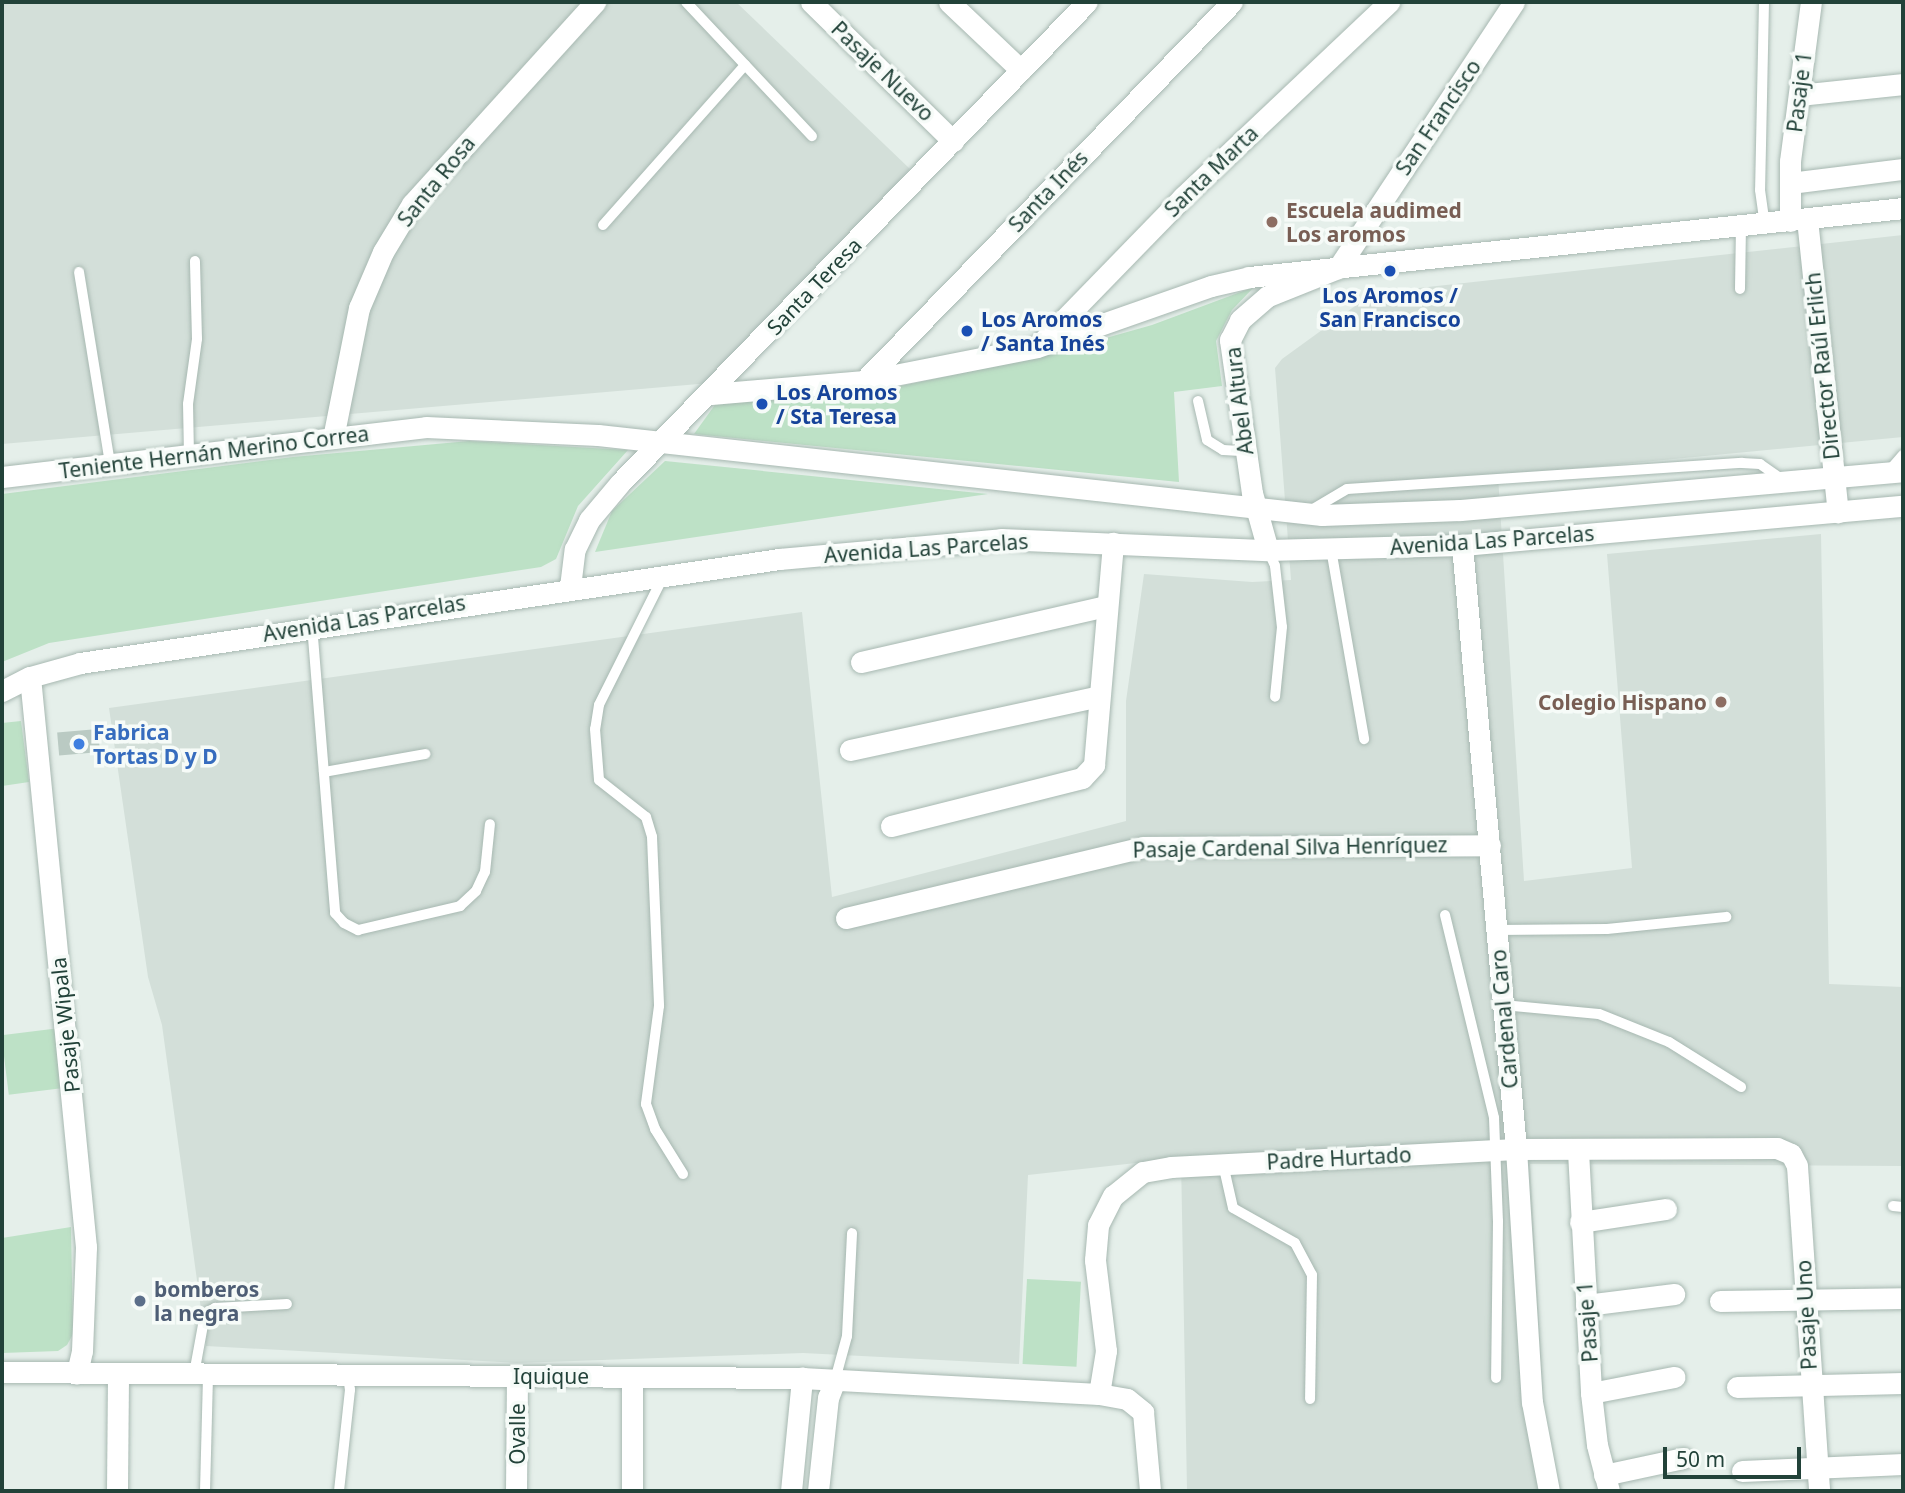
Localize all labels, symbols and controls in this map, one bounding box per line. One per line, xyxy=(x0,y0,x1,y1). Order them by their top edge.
street label: Pasaje Nuevo xyxy=(826,16,940,126)
street label: Pasaje 1 xyxy=(1782,50,1816,134)
street label: San Francisco xyxy=(1390,54,1486,180)
street label: Santa Marta xyxy=(1159,120,1263,222)
street label: Santa Rosa xyxy=(392,131,480,231)
street label: Santa Inés xyxy=(1003,145,1093,237)
place label: Escuela audimed Los aromos xyxy=(1286,197,1462,247)
marker: Escuela audimed Los aromos xyxy=(1264,214,1280,230)
street label: Santa Teresa xyxy=(761,232,867,340)
marker: Los Aromos / San Francisco xyxy=(1382,263,1398,279)
street label: Director Raúl Erlich xyxy=(1800,271,1844,461)
place label: Los Aromos / San Francisco xyxy=(1319,282,1461,332)
place label: Los Aromos / Santa Inés xyxy=(981,306,1105,356)
marker: Los Aromos / Santa Inés xyxy=(959,323,975,339)
street label: Abel Altura xyxy=(1220,346,1258,456)
place label: Los Aromos / Sta Teresa xyxy=(776,379,898,429)
marker: Los Aromos / Sta Teresa xyxy=(754,396,770,412)
street label: Teniente Hernán Merino Correa xyxy=(58,420,370,484)
street label: Avenida Las Parcelas xyxy=(1389,520,1595,560)
street label: Avenida Las Parcelas xyxy=(823,528,1029,568)
street label: Avenida Las Parcelas xyxy=(261,590,467,646)
place label: Colegio Hispano xyxy=(1538,689,1707,715)
marker: Colegio Hispano xyxy=(1713,694,1729,710)
place label: Fabrica Tortas D y D xyxy=(93,719,218,769)
marker: Fabrica Tortas D y D xyxy=(71,736,87,752)
street label: Pasaje Cardenal Silva Henríquez xyxy=(1132,832,1448,862)
street label: Cardenal Caro xyxy=(1485,948,1523,1090)
street label: Pasaje Wipala xyxy=(45,956,85,1094)
street label: Padre Hurtado xyxy=(1266,1142,1412,1174)
street label: Pasaje Uno xyxy=(1791,1259,1821,1371)
place label: bomberos la negra xyxy=(154,1276,259,1326)
street label: Pasaje 1 xyxy=(1572,1281,1602,1363)
marker: bomberos la negra xyxy=(132,1293,148,1309)
street label: Iquique xyxy=(513,1363,589,1389)
street label: Ovalle xyxy=(504,1403,530,1465)
scale bar xyxy=(1667,1434,1805,1478)
text: 50 m xyxy=(1676,1445,1725,1473)

